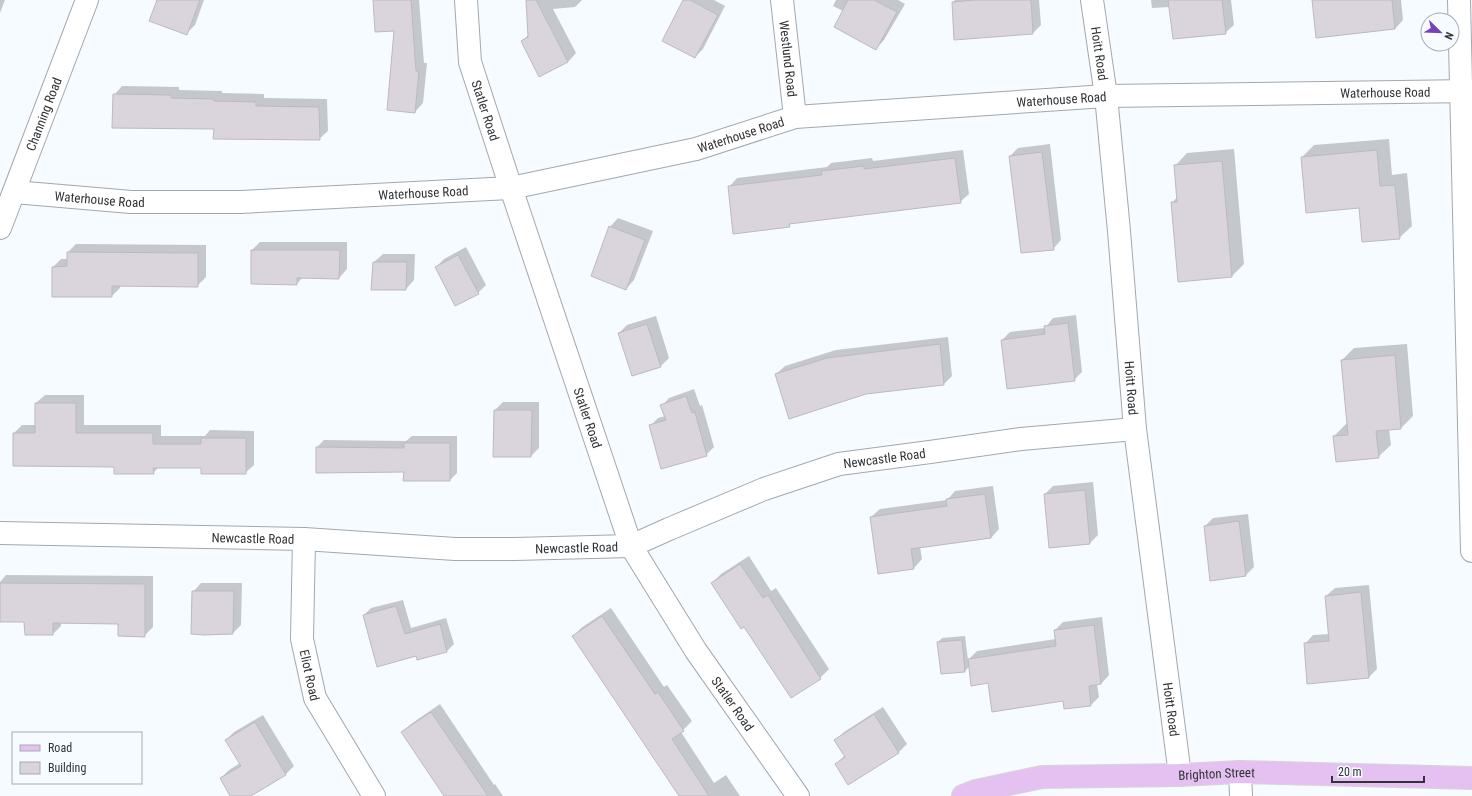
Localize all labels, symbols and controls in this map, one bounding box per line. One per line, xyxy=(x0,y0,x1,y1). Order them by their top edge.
north arrow xyxy=(1420,12,1460,52)
street label: Westlund Road xyxy=(777,20,800,98)
street label: Hoitt Road xyxy=(1088,25,1111,81)
text: N xyxy=(1441,30,1456,42)
street label: Channing Road xyxy=(23,75,64,153)
street label: Statler Road xyxy=(469,78,503,143)
street label: Waterhouse Road xyxy=(1340,84,1431,100)
street label: Waterhouse Road xyxy=(1016,88,1107,110)
street label: Waterhouse Road xyxy=(696,114,786,155)
street label: Waterhouse Road xyxy=(378,183,469,202)
street label: Waterhouse Road xyxy=(54,188,145,210)
street label: Hoitt Road xyxy=(1122,360,1141,416)
street label: Statler Road xyxy=(571,386,605,450)
street label: Newcastle Road xyxy=(842,445,926,471)
street label: Newcastle Road xyxy=(211,530,295,546)
street label: Newcastle Road xyxy=(535,539,618,556)
street label: Eliot Road xyxy=(297,648,323,702)
street label: Statler Road xyxy=(709,674,757,734)
street label: Hoitt Road xyxy=(1161,681,1182,737)
legend xyxy=(12,732,142,784)
text: Road xyxy=(48,741,72,755)
scale bar xyxy=(1332,758,1424,784)
text: Building xyxy=(48,761,86,775)
street label: Brighton Street xyxy=(1178,764,1255,783)
text: 20 m xyxy=(1338,765,1362,779)

